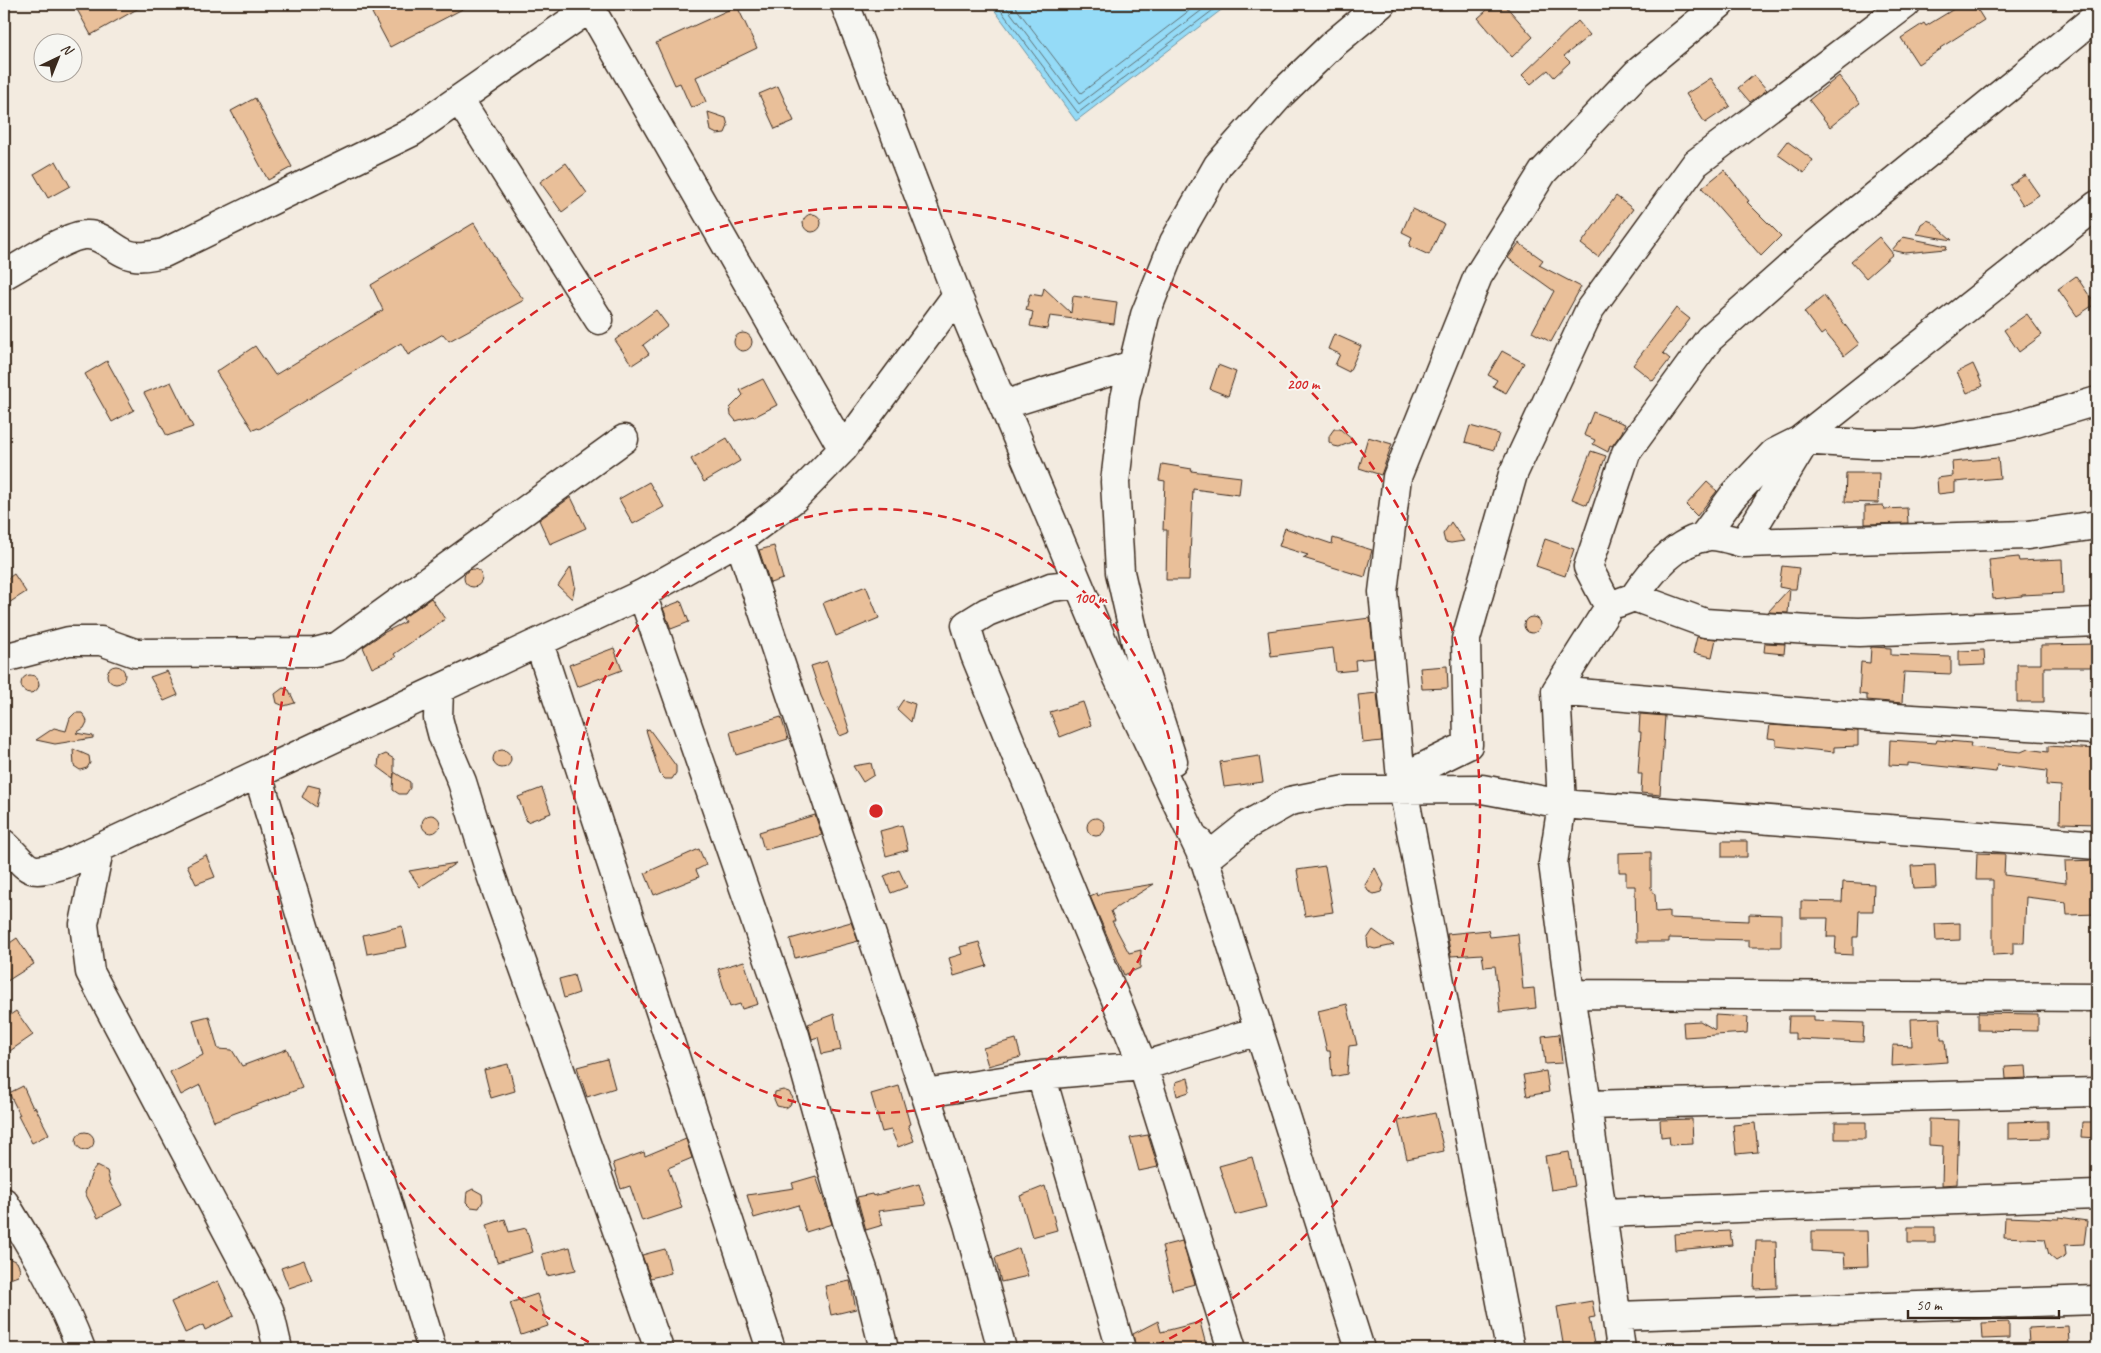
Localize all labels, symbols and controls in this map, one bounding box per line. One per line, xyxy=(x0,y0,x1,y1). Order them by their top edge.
north arrow xyxy=(32,32,82,82)
text: N xyxy=(58,40,77,60)
text: 200 m xyxy=(1287,375,1321,394)
text: 100 m xyxy=(1074,589,1108,608)
centre of rings xyxy=(867,802,885,820)
scale bar xyxy=(1908,1288,2060,1320)
text: 50 m xyxy=(1916,1296,1943,1315)

